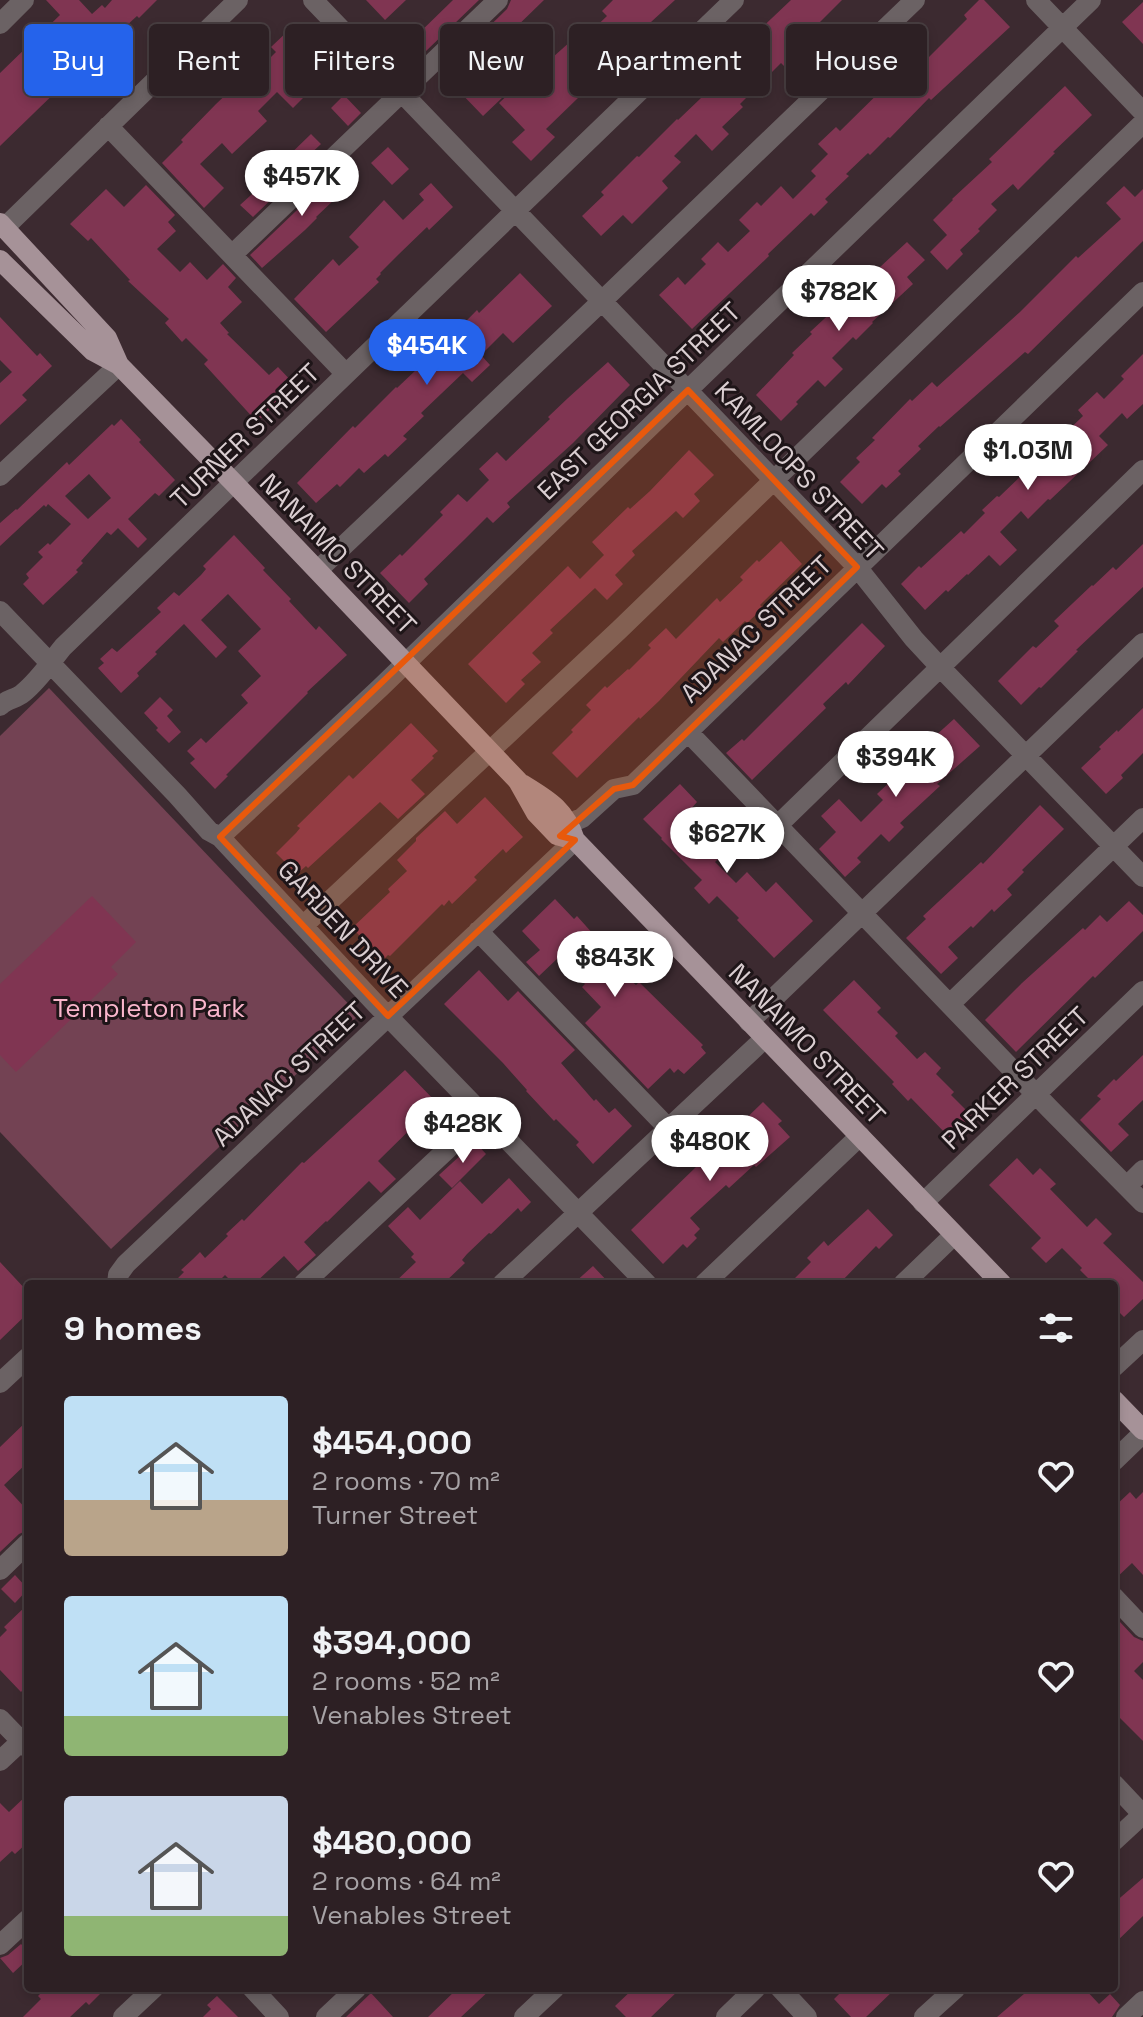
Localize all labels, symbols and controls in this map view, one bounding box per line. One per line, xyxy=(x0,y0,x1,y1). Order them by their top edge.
chip: Buy xyxy=(24,24,133,96)
chip: Rent xyxy=(149,24,269,96)
chip: Filters xyxy=(285,24,424,96)
chip: New xyxy=(440,24,553,96)
chip: Apartment xyxy=(569,24,770,96)
chip: House xyxy=(786,24,927,96)
pin: $457K xyxy=(246,150,358,218)
text: $457K xyxy=(263,159,341,193)
pin: $782K xyxy=(783,265,895,333)
text: $782K xyxy=(800,274,878,308)
street label: EAST GEORGIA STREET xyxy=(530,295,748,507)
pin: $454K xyxy=(371,319,483,387)
text: $454K xyxy=(387,328,467,362)
street label: TURNER STREET xyxy=(163,356,327,516)
street label: KAMLOOPS STREET xyxy=(707,374,891,568)
pin: $1.03M xyxy=(963,424,1093,492)
text: $1.03M xyxy=(983,433,1073,467)
street label: NANAIMO STREET xyxy=(252,466,424,642)
street label: ADANAC STREET xyxy=(673,548,839,710)
pin: $394K xyxy=(840,731,952,799)
text: $394K xyxy=(856,740,936,774)
pin: $627K xyxy=(671,807,783,875)
text: $627K xyxy=(688,816,766,850)
street label: GARDEN DRIVE xyxy=(270,853,416,1005)
pin: $843K xyxy=(559,931,671,999)
text: $843K xyxy=(575,940,655,974)
street label: NANAIMO STREET xyxy=(721,956,893,1132)
park label: Templeton Park xyxy=(53,991,245,1025)
street label: ADANAC STREET xyxy=(205,994,373,1154)
street label: PARKER STREET xyxy=(934,999,1096,1157)
pin: $428K xyxy=(407,1097,519,1165)
text: $428K xyxy=(423,1106,503,1140)
pin: $480K xyxy=(654,1115,766,1183)
text: $480K xyxy=(669,1124,751,1158)
icon: filters xyxy=(1034,1306,1078,1350)
text: 9 homes xyxy=(64,1307,202,1350)
text: $454,000 xyxy=(312,1421,472,1464)
icon: home xyxy=(128,1428,224,1524)
icon: heart xyxy=(1034,1454,1078,1498)
text: 2 rooms · 70 m² xyxy=(312,1464,500,1498)
text: Turner Street xyxy=(312,1498,478,1532)
text: $394,000 xyxy=(312,1621,472,1664)
icon: home xyxy=(128,1628,224,1724)
icon: heart xyxy=(1034,1654,1078,1698)
text: 2 rooms · 52 m² xyxy=(312,1664,500,1698)
text: Venables Street xyxy=(312,1698,512,1732)
text: $480,000 xyxy=(312,1821,472,1864)
icon: home xyxy=(128,1828,224,1924)
icon: heart xyxy=(1034,1854,1078,1898)
text: 2 rooms · 64 m² xyxy=(312,1864,501,1898)
text: Venables Street xyxy=(312,1898,512,1932)

